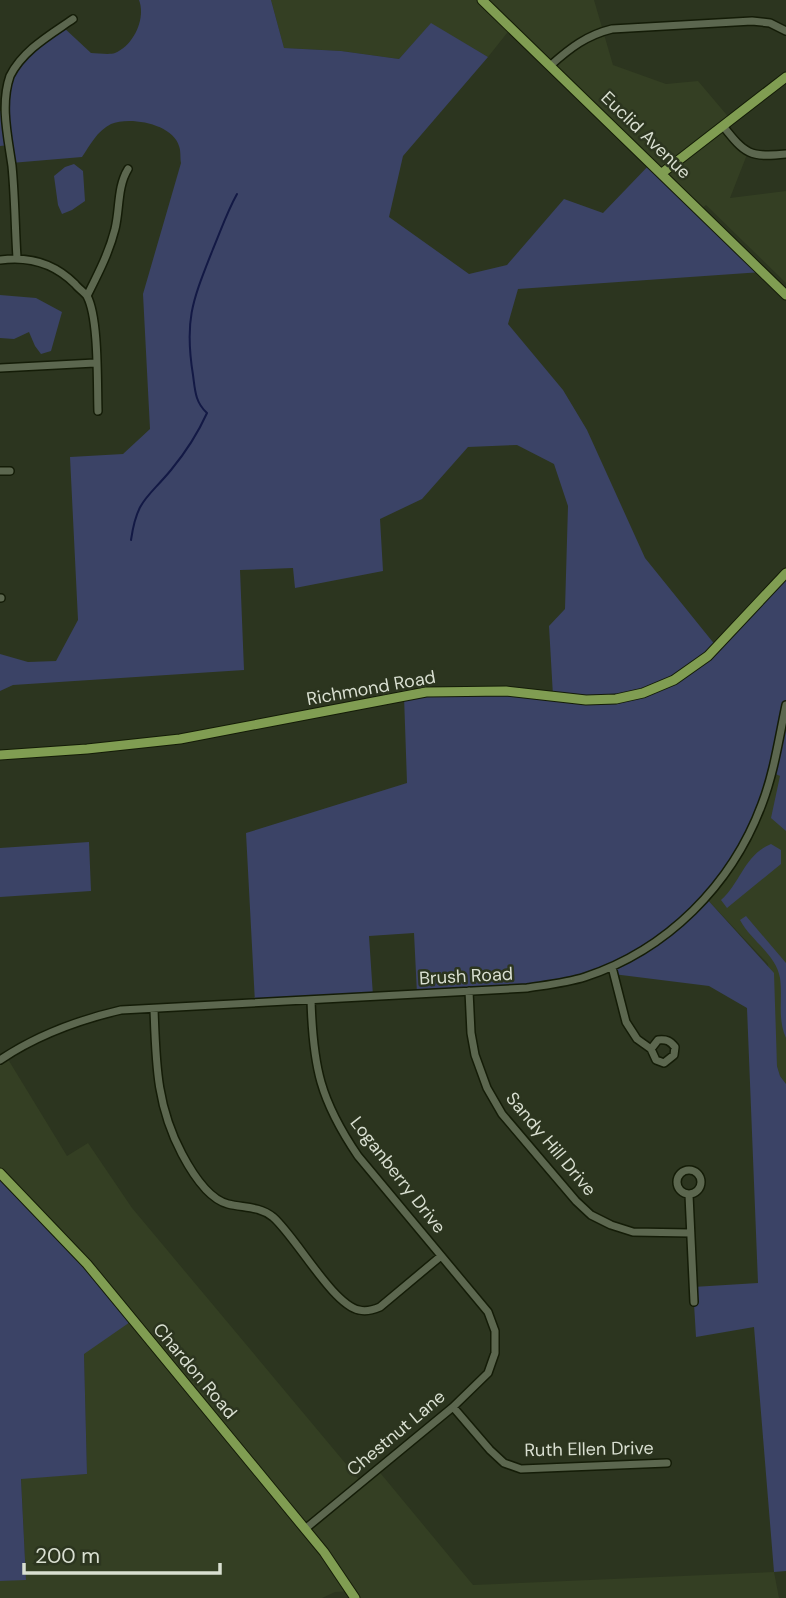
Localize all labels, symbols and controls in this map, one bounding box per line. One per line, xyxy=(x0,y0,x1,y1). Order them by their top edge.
street label: Euclid Avenue xyxy=(596,86,696,184)
street label: Richmond Road xyxy=(305,665,437,711)
street label: Brush Road xyxy=(418,962,514,990)
street label: Sandy Hill Drive xyxy=(500,1087,602,1201)
street label: Loganberry Drive xyxy=(345,1112,451,1238)
street label: Chardon Road xyxy=(148,1318,242,1424)
street label: Chestnut Lane xyxy=(342,1385,450,1481)
street label: Ruth Ellen Drive xyxy=(524,1436,654,1462)
scale bar xyxy=(24,1532,220,1576)
text: 200 m xyxy=(35,1542,100,1570)

